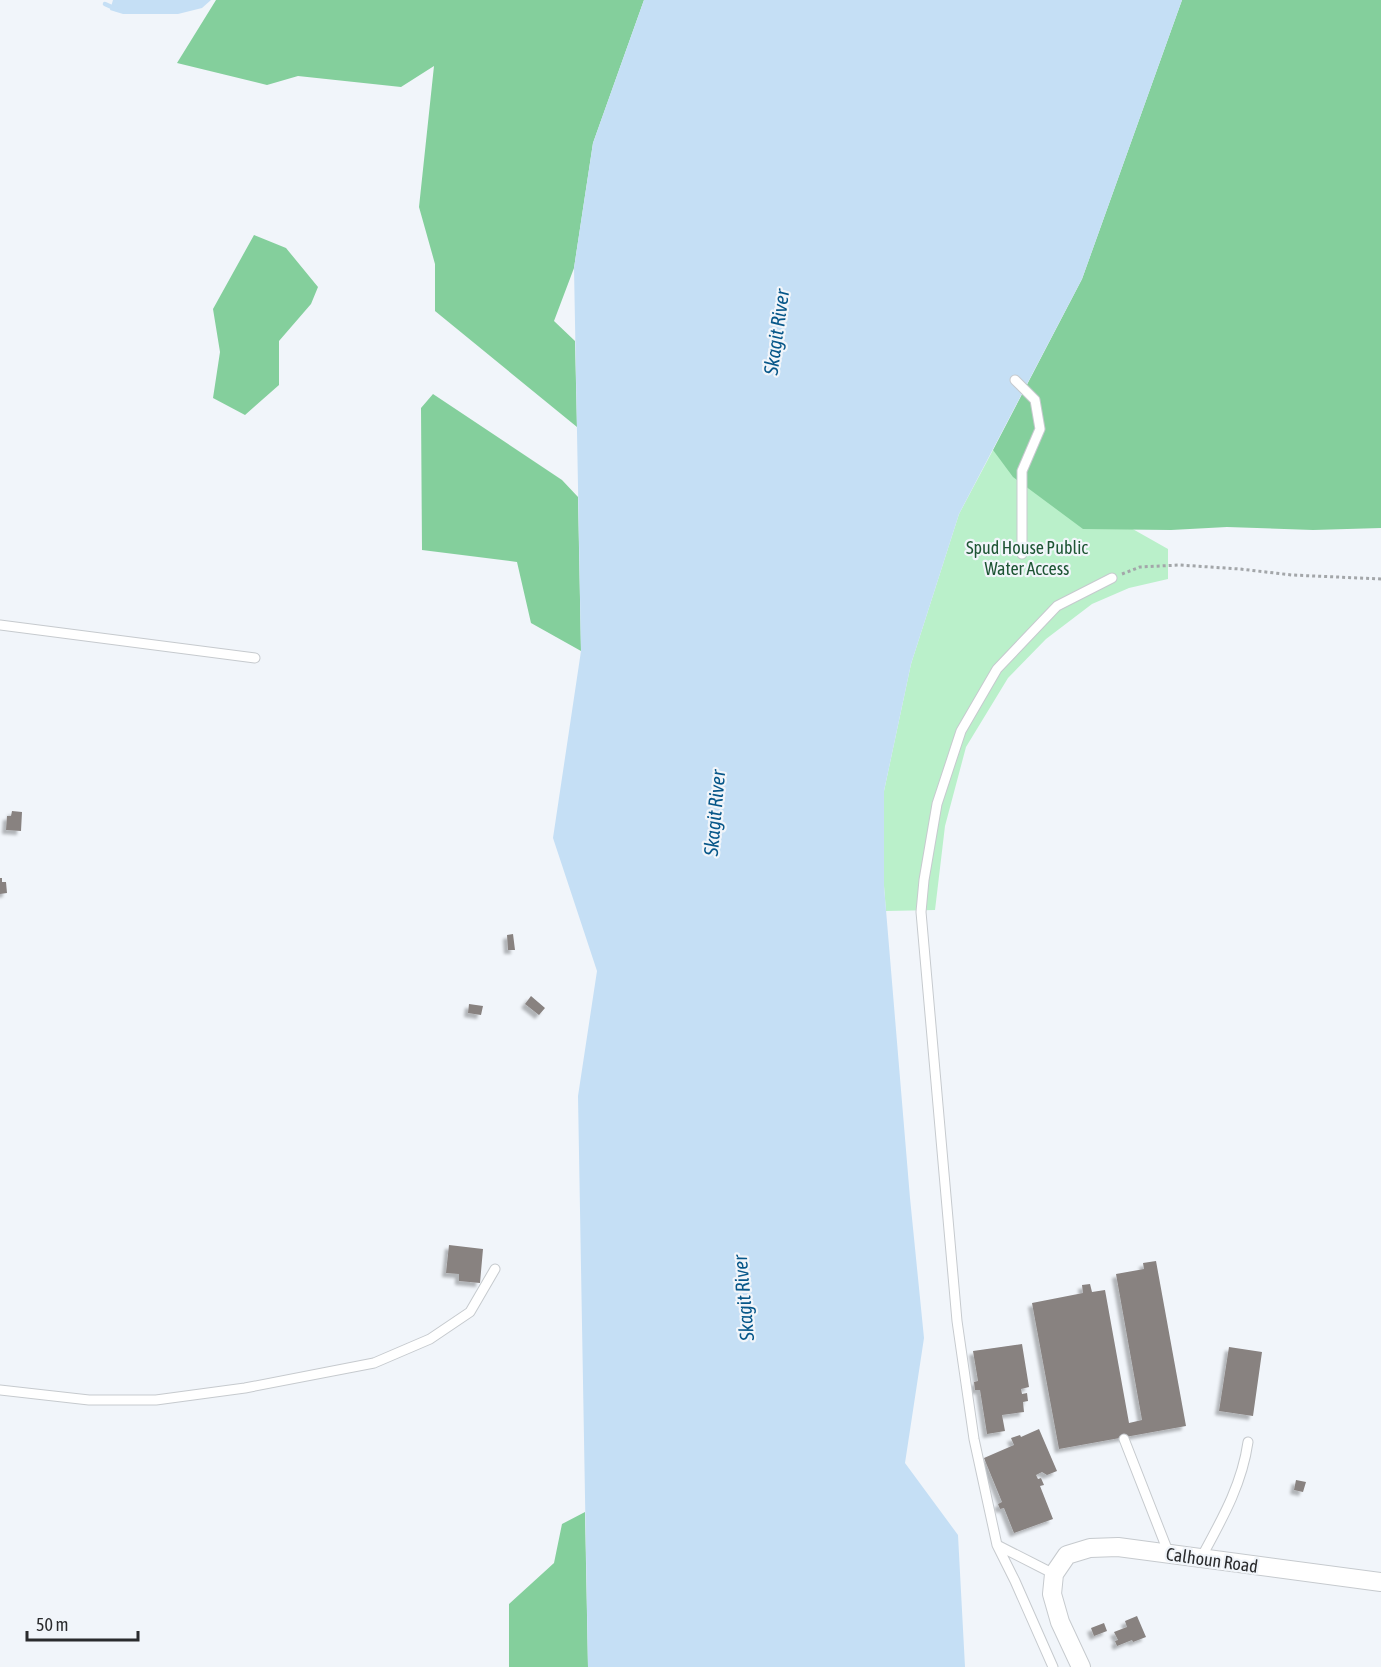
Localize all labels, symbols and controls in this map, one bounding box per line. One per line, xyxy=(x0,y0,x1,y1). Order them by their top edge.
water label: Skagit River xyxy=(758,287,794,377)
park label: Spud House Public Water Access xyxy=(966,537,1088,579)
water label: Skagit River xyxy=(699,768,729,858)
water label: Skagit River xyxy=(728,1253,758,1343)
street label: Calhoun Road xyxy=(1165,1543,1259,1577)
scale bar xyxy=(27,1604,138,1642)
text: 50 m xyxy=(36,1614,68,1635)

